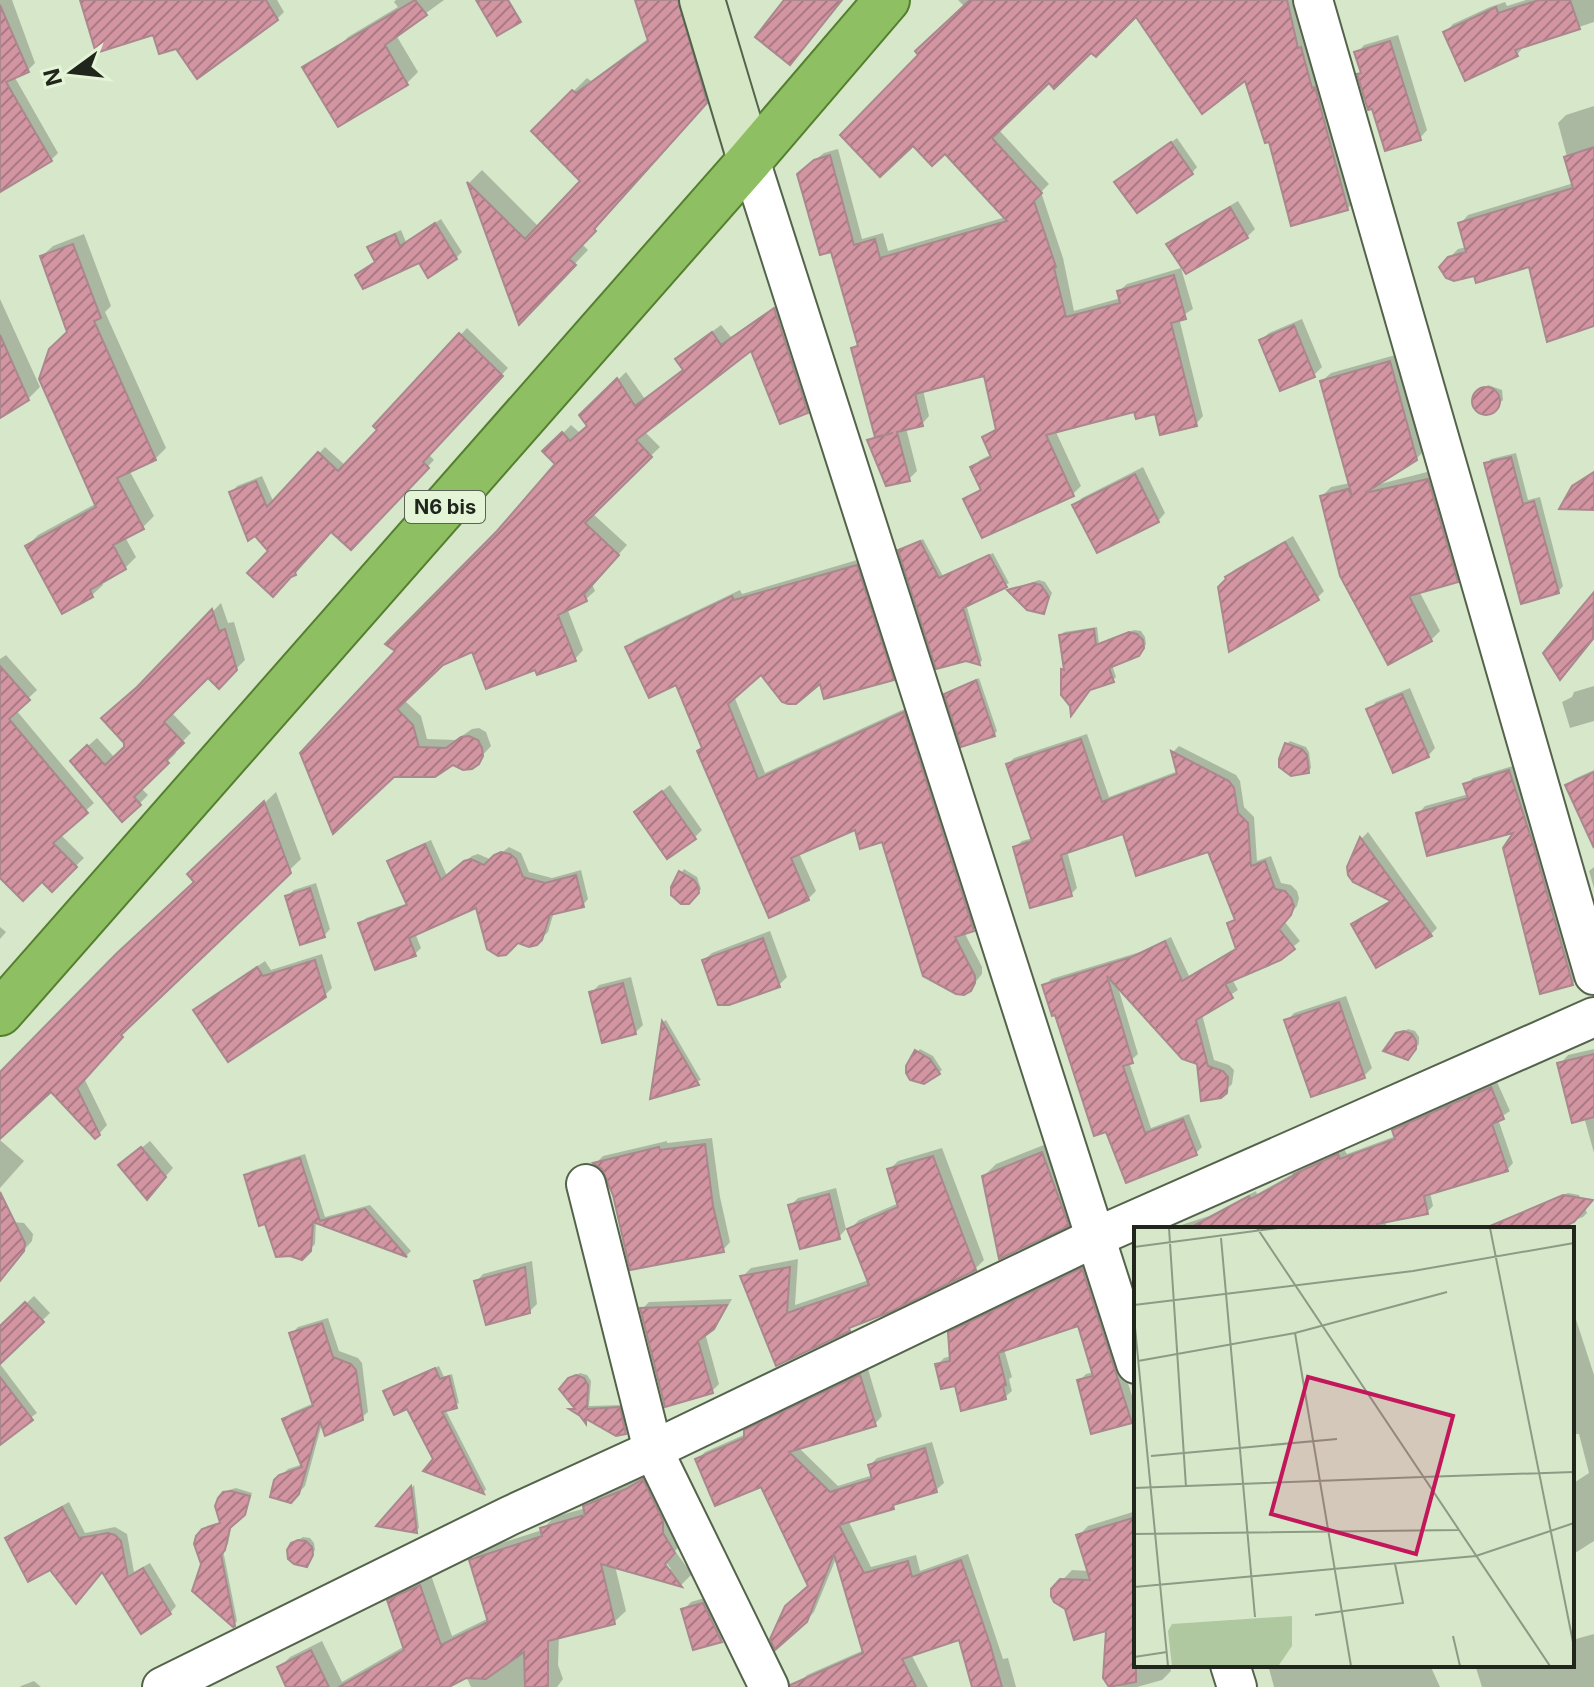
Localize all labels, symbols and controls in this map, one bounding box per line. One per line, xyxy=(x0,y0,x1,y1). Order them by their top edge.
north arrow xyxy=(32,32,112,112)
text: N xyxy=(38,66,67,89)
road number: N6 bis xyxy=(405,491,485,523)
inset map xyxy=(1134,1227,1574,1667)

